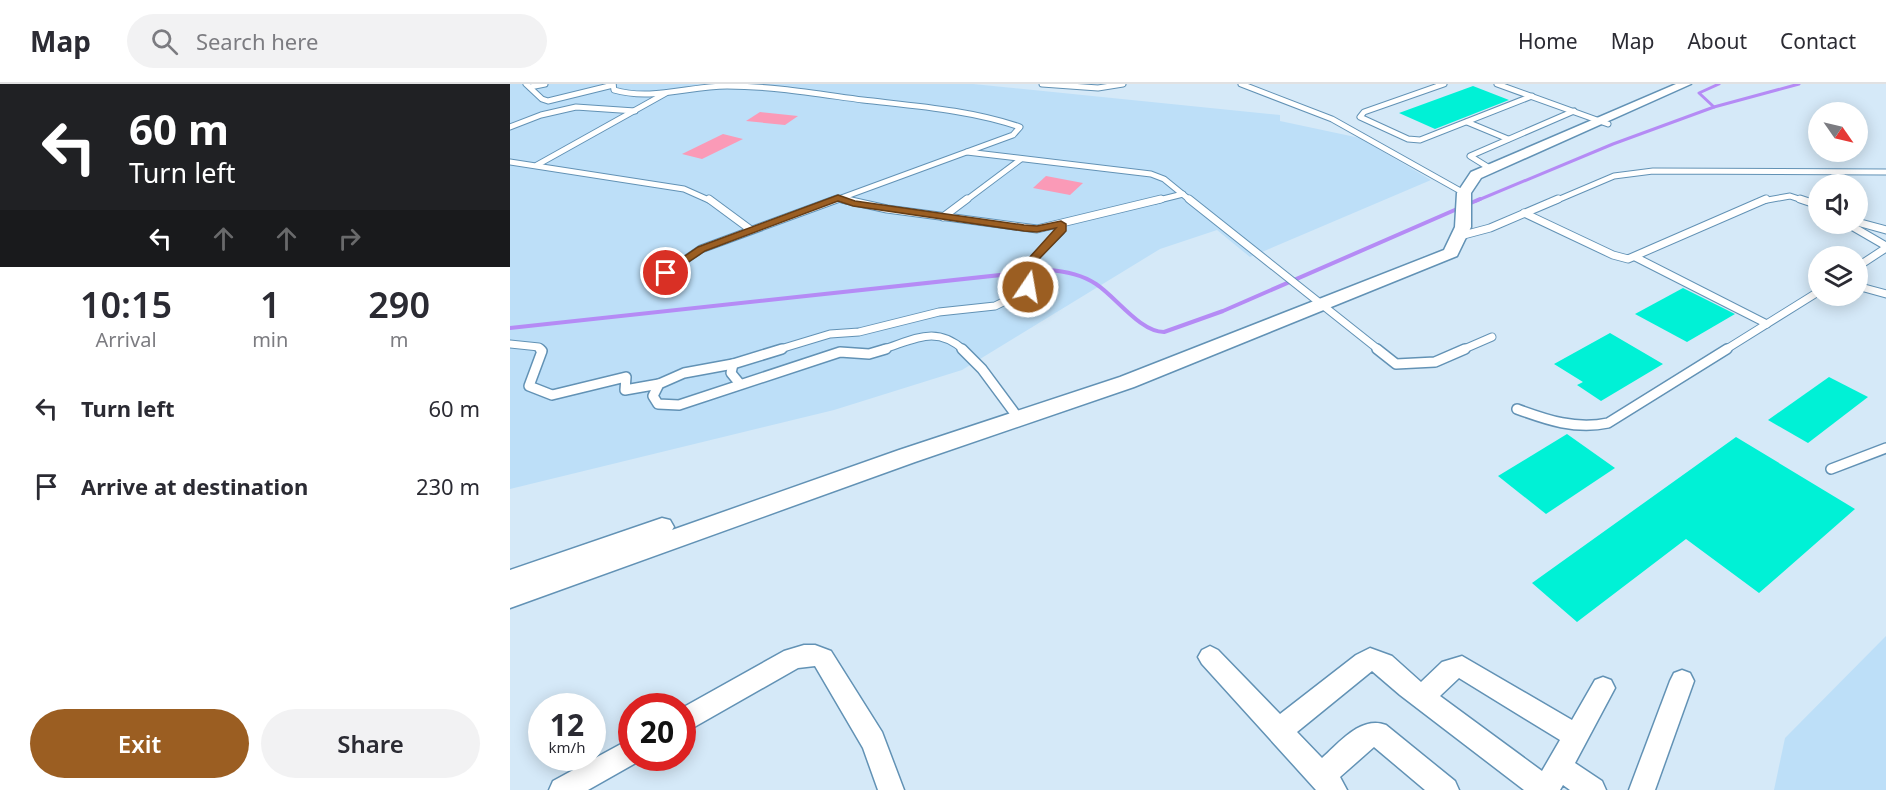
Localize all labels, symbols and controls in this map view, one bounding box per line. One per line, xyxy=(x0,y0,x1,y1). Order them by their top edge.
search box xyxy=(127,14,547,68)
text: Map xyxy=(30,22,91,60)
icon: search xyxy=(148,25,181,58)
text: Search here xyxy=(196,26,318,56)
text: Home xyxy=(1518,27,1578,55)
text: Map xyxy=(1611,27,1654,55)
text: About xyxy=(1687,27,1747,55)
text: Contact xyxy=(1780,27,1856,55)
text: 60 m xyxy=(129,100,229,157)
north arrow xyxy=(1808,102,1868,162)
map controls xyxy=(1808,102,1868,306)
icon: left xyxy=(30,108,108,186)
text: Turn left xyxy=(129,154,235,191)
button: sound xyxy=(1808,174,1868,234)
icon: left xyxy=(144,222,177,255)
icon: ahead xyxy=(207,222,240,255)
icon: ahead xyxy=(270,222,303,255)
icon: right xyxy=(333,222,366,255)
button: layers xyxy=(1808,246,1868,306)
pin xyxy=(640,247,691,298)
position arrow xyxy=(996,255,1060,319)
icon: arrive xyxy=(649,256,682,289)
text: 10:15 xyxy=(80,280,172,329)
text: 1 xyxy=(260,280,281,329)
text: 290 xyxy=(368,280,430,329)
text: Arrival xyxy=(96,326,157,353)
text: min xyxy=(252,326,288,353)
text: m xyxy=(390,326,409,353)
icon: left xyxy=(30,392,63,425)
text: Turn left xyxy=(81,393,175,423)
text: 60 m xyxy=(429,393,480,423)
icon: arrive xyxy=(30,470,63,503)
text: Arrive at destination xyxy=(81,471,308,501)
text: 230 m xyxy=(416,471,480,501)
speed limit sign: 20 xyxy=(618,693,696,771)
text: 12 xyxy=(550,704,584,745)
button: Exit xyxy=(30,709,249,778)
button: Share xyxy=(261,709,480,778)
text: km/h xyxy=(549,737,585,757)

